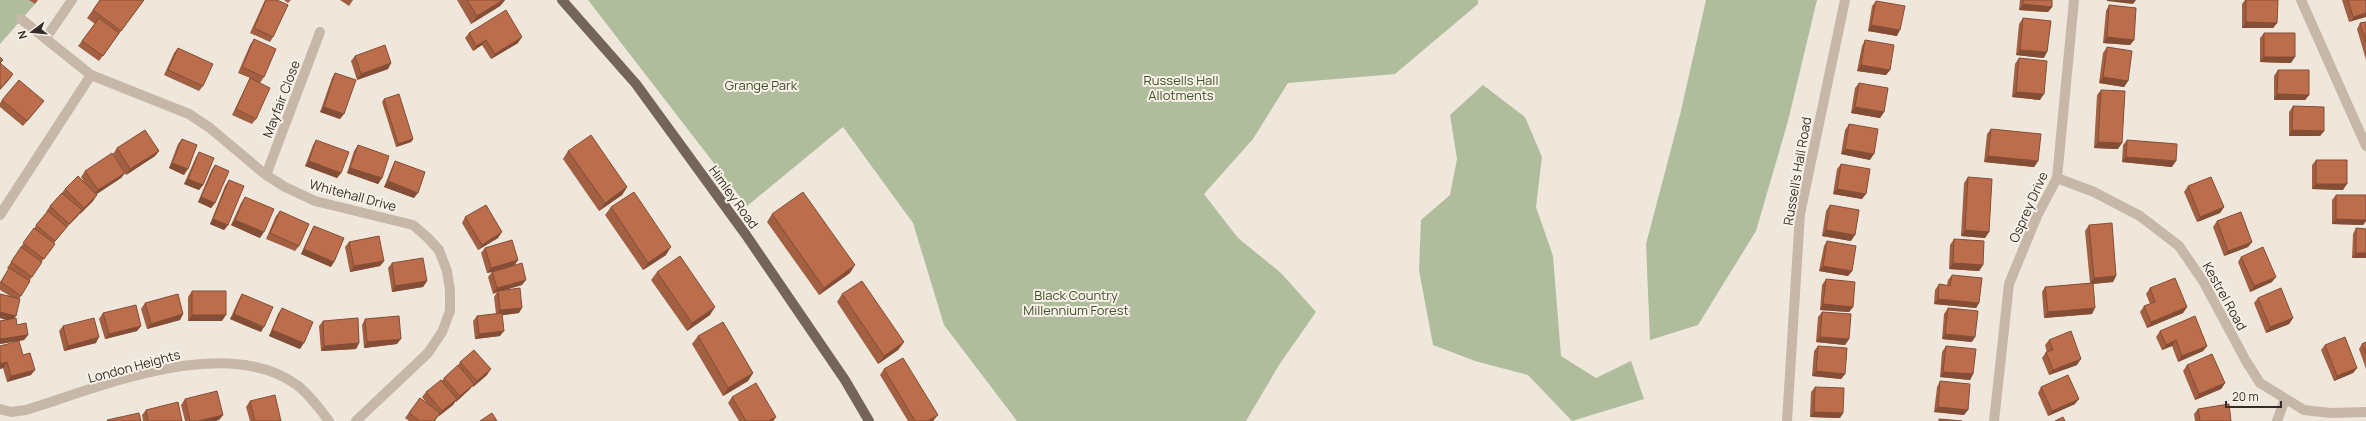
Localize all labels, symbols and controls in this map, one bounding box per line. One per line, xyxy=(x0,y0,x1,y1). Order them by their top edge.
north arrow xyxy=(12,12,52,52)
text: N xyxy=(14,29,30,41)
street label: Mayfair Close xyxy=(258,57,304,140)
park label: Russells Hall Allotments xyxy=(1144,71,1218,104)
park label: Grange Park xyxy=(725,76,798,94)
street label: Russell's Hall Road xyxy=(1779,115,1815,227)
street label: Himley Road xyxy=(705,162,763,232)
street label: Osprey Drive xyxy=(2004,168,2052,245)
street label: Whitehall Drive xyxy=(307,175,399,215)
street label: Kestrel Road xyxy=(2199,259,2251,333)
park label: Black Country Millennium Forest xyxy=(1023,286,1129,319)
street label: London Heights xyxy=(86,345,182,387)
scale bar xyxy=(2226,383,2281,409)
text: 20 m xyxy=(2232,388,2259,405)

